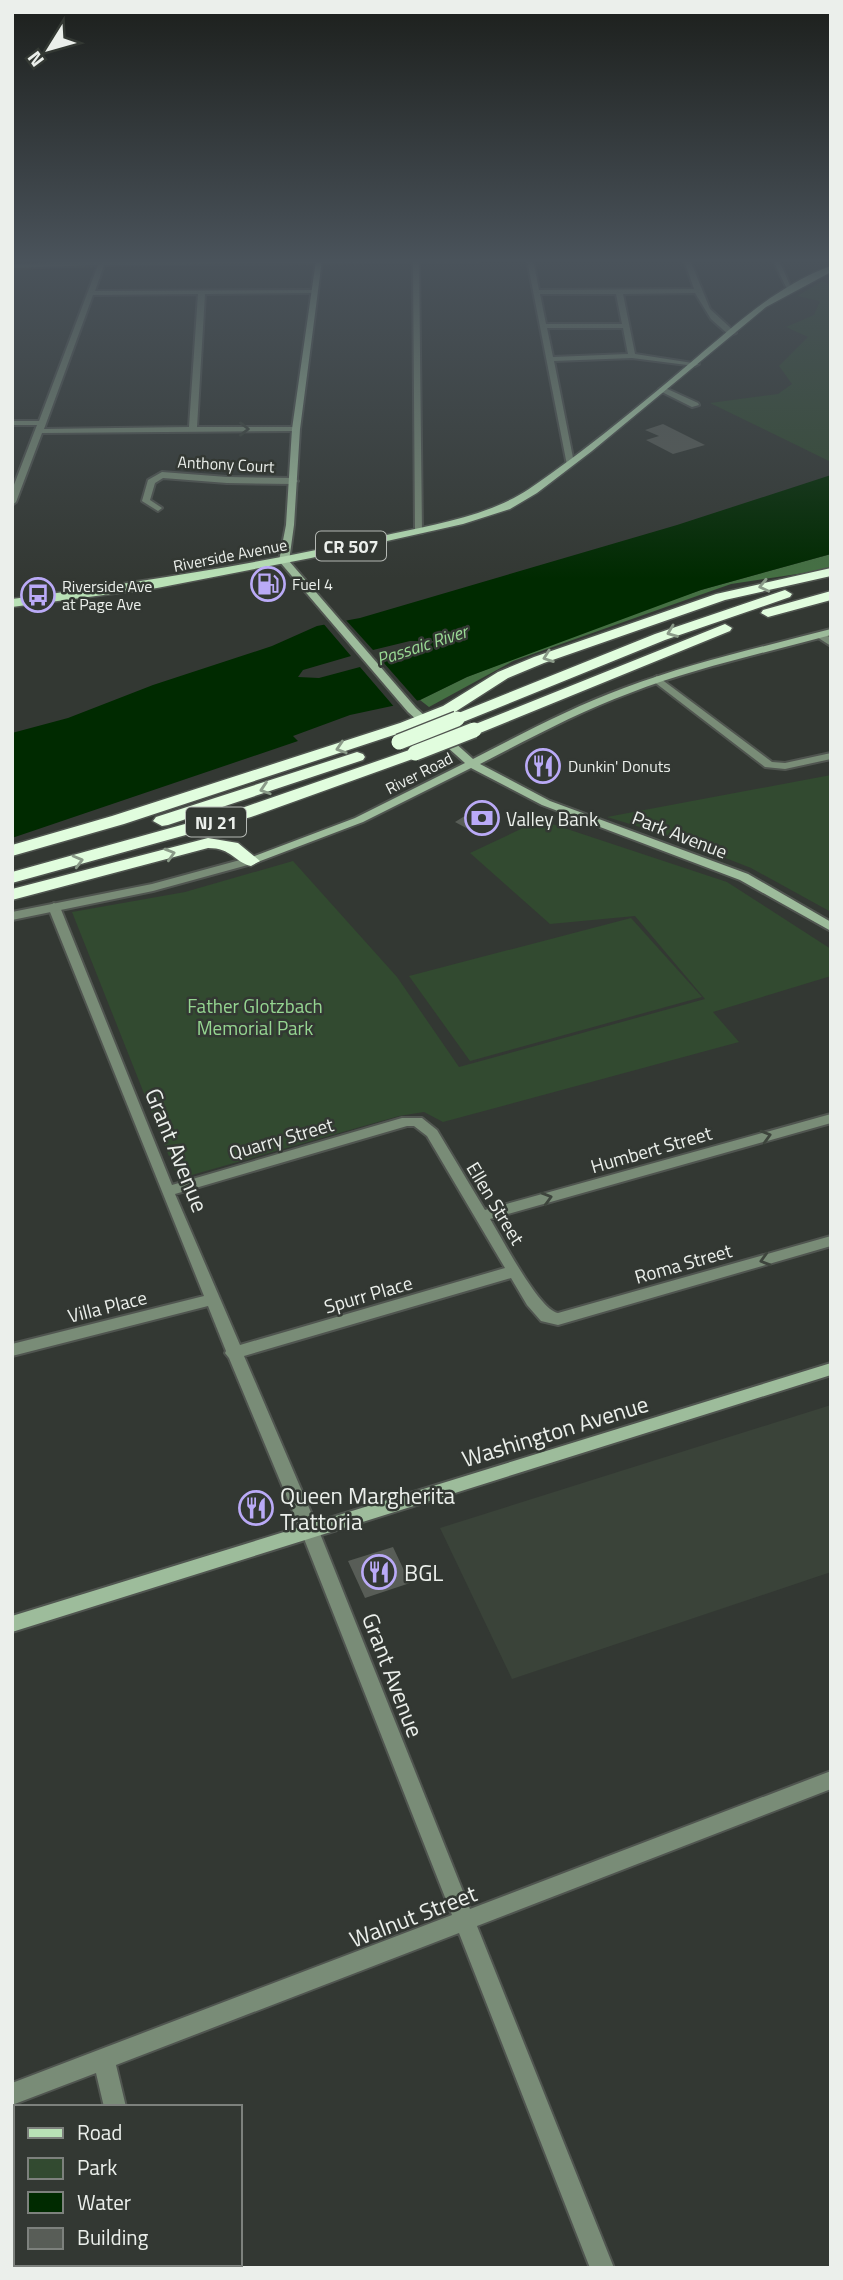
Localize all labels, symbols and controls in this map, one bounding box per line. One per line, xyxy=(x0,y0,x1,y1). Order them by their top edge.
north arrow xyxy=(14,14,84,84)
text: N xyxy=(19,46,51,74)
one-way arrow xyxy=(240,421,250,437)
street label: Anthony Court xyxy=(177,449,276,479)
street label: Riverside Avenue xyxy=(171,532,289,578)
road number: CR 507 xyxy=(316,532,386,560)
fuel station icon: Fuel 4 xyxy=(249,565,287,603)
place label: Fuel 4 xyxy=(292,572,333,596)
place label: Riverside Ave at Page Ave xyxy=(62,574,152,616)
bus stop icon: Riverside Ave at Page Ave xyxy=(19,576,57,614)
one-way arrow xyxy=(758,577,770,592)
water label: Passaic River xyxy=(373,617,473,672)
one-way arrow xyxy=(667,623,679,637)
one-way arrow xyxy=(542,649,554,663)
one-way arrow xyxy=(335,740,347,754)
street label: River Road xyxy=(381,746,457,800)
restaurant icon: Dunkin' Donuts xyxy=(524,747,562,785)
place label: Dunkin' Donuts xyxy=(568,754,671,778)
one-way arrow xyxy=(259,781,272,795)
bank icon: Valley Bank xyxy=(463,799,501,837)
street label: Park Avenue xyxy=(628,803,732,865)
place label: Valley Bank xyxy=(506,804,598,833)
road number: NJ 21 xyxy=(186,808,246,836)
one-way arrow xyxy=(164,847,176,862)
one-way arrow xyxy=(72,855,84,869)
park label: Father Glotzbach Memorial Park xyxy=(187,991,323,1042)
street label: Grant Avenue xyxy=(136,1083,218,1217)
street label: Quarry Street xyxy=(225,1109,337,1167)
street label: Humbert Street xyxy=(587,1118,715,1180)
one-way arrow xyxy=(760,1130,772,1145)
street label: Ellen Street xyxy=(460,1156,532,1250)
one-way arrow xyxy=(541,1191,553,1206)
street label: Roma Street xyxy=(631,1235,735,1291)
one-way arrow xyxy=(759,1252,771,1266)
street label: Spurr Place xyxy=(320,1268,416,1320)
street label: Villa Place xyxy=(64,1282,150,1330)
street label: Washington Avenue xyxy=(457,1386,653,1476)
place label: Queen Margherita Trattoria xyxy=(280,1478,456,1539)
restaurant icon: Queen Margherita Trattoria xyxy=(237,1489,275,1527)
restaurant icon: BGL xyxy=(360,1553,398,1591)
place label: BGL xyxy=(404,1555,443,1590)
street label: Grant Avenue xyxy=(353,1608,433,1742)
street label: Walnut Street xyxy=(344,1876,482,1956)
legend xyxy=(14,2105,242,2266)
text: Road xyxy=(77,2116,122,2148)
text: Park xyxy=(77,2151,117,2183)
text: Water xyxy=(77,2186,131,2218)
text: Building xyxy=(77,2221,149,2253)

